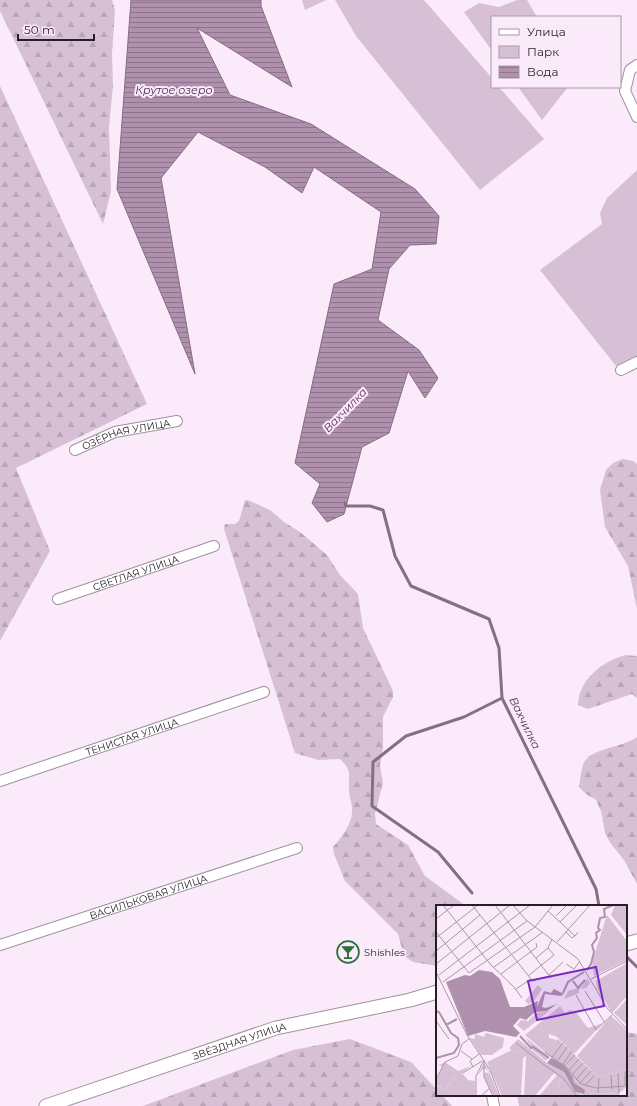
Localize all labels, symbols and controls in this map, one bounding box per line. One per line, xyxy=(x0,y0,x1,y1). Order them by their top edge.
scale bar xyxy=(18,16,94,42)
legend xyxy=(491,16,621,88)
text: 50 m xyxy=(24,22,55,37)
text: Улица xyxy=(527,24,566,39)
text: Парк xyxy=(527,44,559,59)
text: Вода xyxy=(527,64,558,79)
water label: Крутое озеро xyxy=(135,83,213,97)
water label: Вахчилка xyxy=(320,385,370,435)
street label: ОЗЁРНАЯ УЛИЦА xyxy=(80,416,172,453)
street label: СВЕТЛАЯ УЛИЦА xyxy=(91,552,181,594)
water label: Вахчилка xyxy=(506,695,544,752)
street label: ТЕНИСТАЯ УЛИЦА xyxy=(84,715,180,759)
street label: ВАСИЛЬКОВАЯ УЛИЦА xyxy=(88,872,210,922)
inset map xyxy=(436,905,627,1096)
bar icon: Shishles xyxy=(335,939,361,965)
place label: Shishles xyxy=(364,946,405,959)
street label: ЗВЁЗДНАЯ УЛИЦА xyxy=(191,1020,288,1063)

